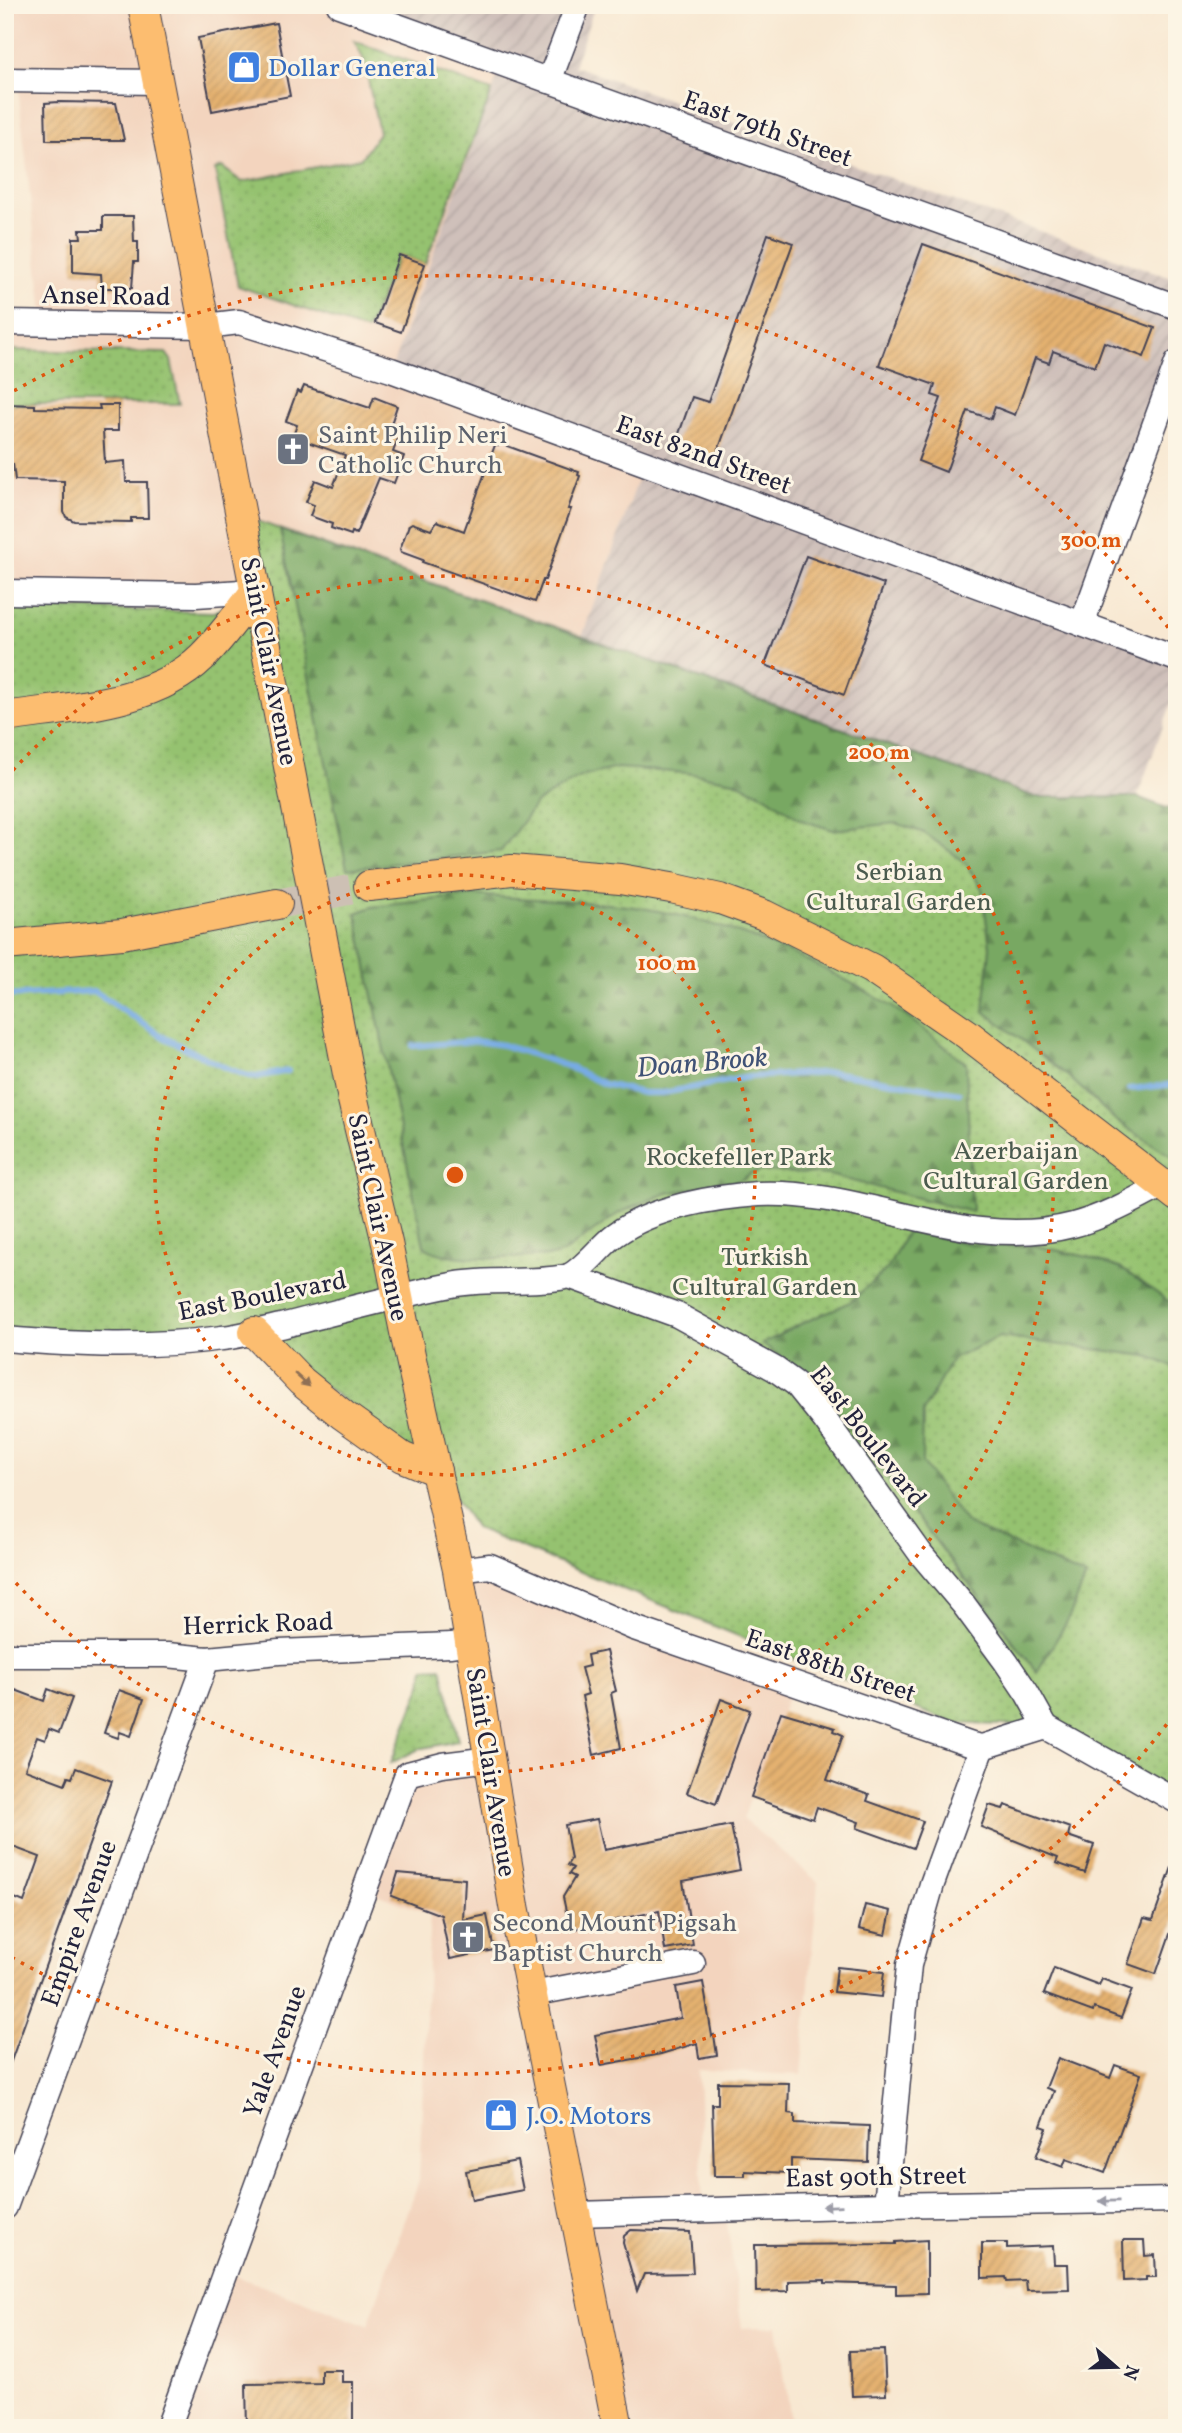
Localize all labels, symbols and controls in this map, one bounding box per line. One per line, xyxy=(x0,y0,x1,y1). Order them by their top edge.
shop icon: Dollar General xyxy=(225,48,263,86)
place label: Dollar General xyxy=(268,51,436,87)
street label: East 79th Street xyxy=(678,83,857,177)
street label: Ansel Road xyxy=(41,278,171,316)
street label: East 82nd Street xyxy=(610,407,796,504)
place label: Saint Philip Neri Catholic Church xyxy=(318,418,507,484)
church icon: Saint Philip Neri Catholic Church xyxy=(274,430,312,468)
text: 300 m xyxy=(1061,527,1121,556)
street label: Saint Clair Avenue xyxy=(230,554,306,769)
text: 200 m xyxy=(848,739,910,768)
park label: Serbian Cultural Garden xyxy=(806,855,992,921)
text: 100 m xyxy=(637,950,697,979)
water label: Doan Brook xyxy=(635,1038,769,1089)
street label: Saint Clair Avenue xyxy=(337,1110,417,1325)
park label: Azerbaijan Cultural Garden xyxy=(923,1134,1109,1200)
park label: Rockefeller Park xyxy=(646,1140,832,1176)
centre of rings xyxy=(443,1163,467,1187)
park label: Turkish Cultural Garden xyxy=(672,1240,858,1306)
street label: East Boulevard xyxy=(175,1263,350,1331)
street label: East Boulevard xyxy=(801,1359,934,1516)
one-way arrow xyxy=(293,1372,310,1388)
street label: Herrick Road xyxy=(182,1604,334,1646)
street label: East 88th Street xyxy=(740,1621,921,1713)
street label: Saint Clair Avenue xyxy=(456,1665,524,1880)
street label: Empire Avenue xyxy=(33,1835,127,2012)
place label: Second Mount Pigsah Baptist Church xyxy=(492,1906,737,1972)
church icon: Second Mount Pigsah Baptist Church xyxy=(449,1918,487,1956)
street label: Yale Avenue xyxy=(235,1981,316,2123)
shop icon: J.O. Motors xyxy=(482,2096,520,2134)
place label: J.O. Motors xyxy=(526,2099,651,2135)
street label: East 90th Street xyxy=(785,2158,967,2198)
one-way arrow xyxy=(1097,2196,1119,2207)
one-way arrow xyxy=(821,2201,843,2212)
north arrow xyxy=(1080,2332,1150,2402)
text: N xyxy=(1115,2361,1145,2383)

